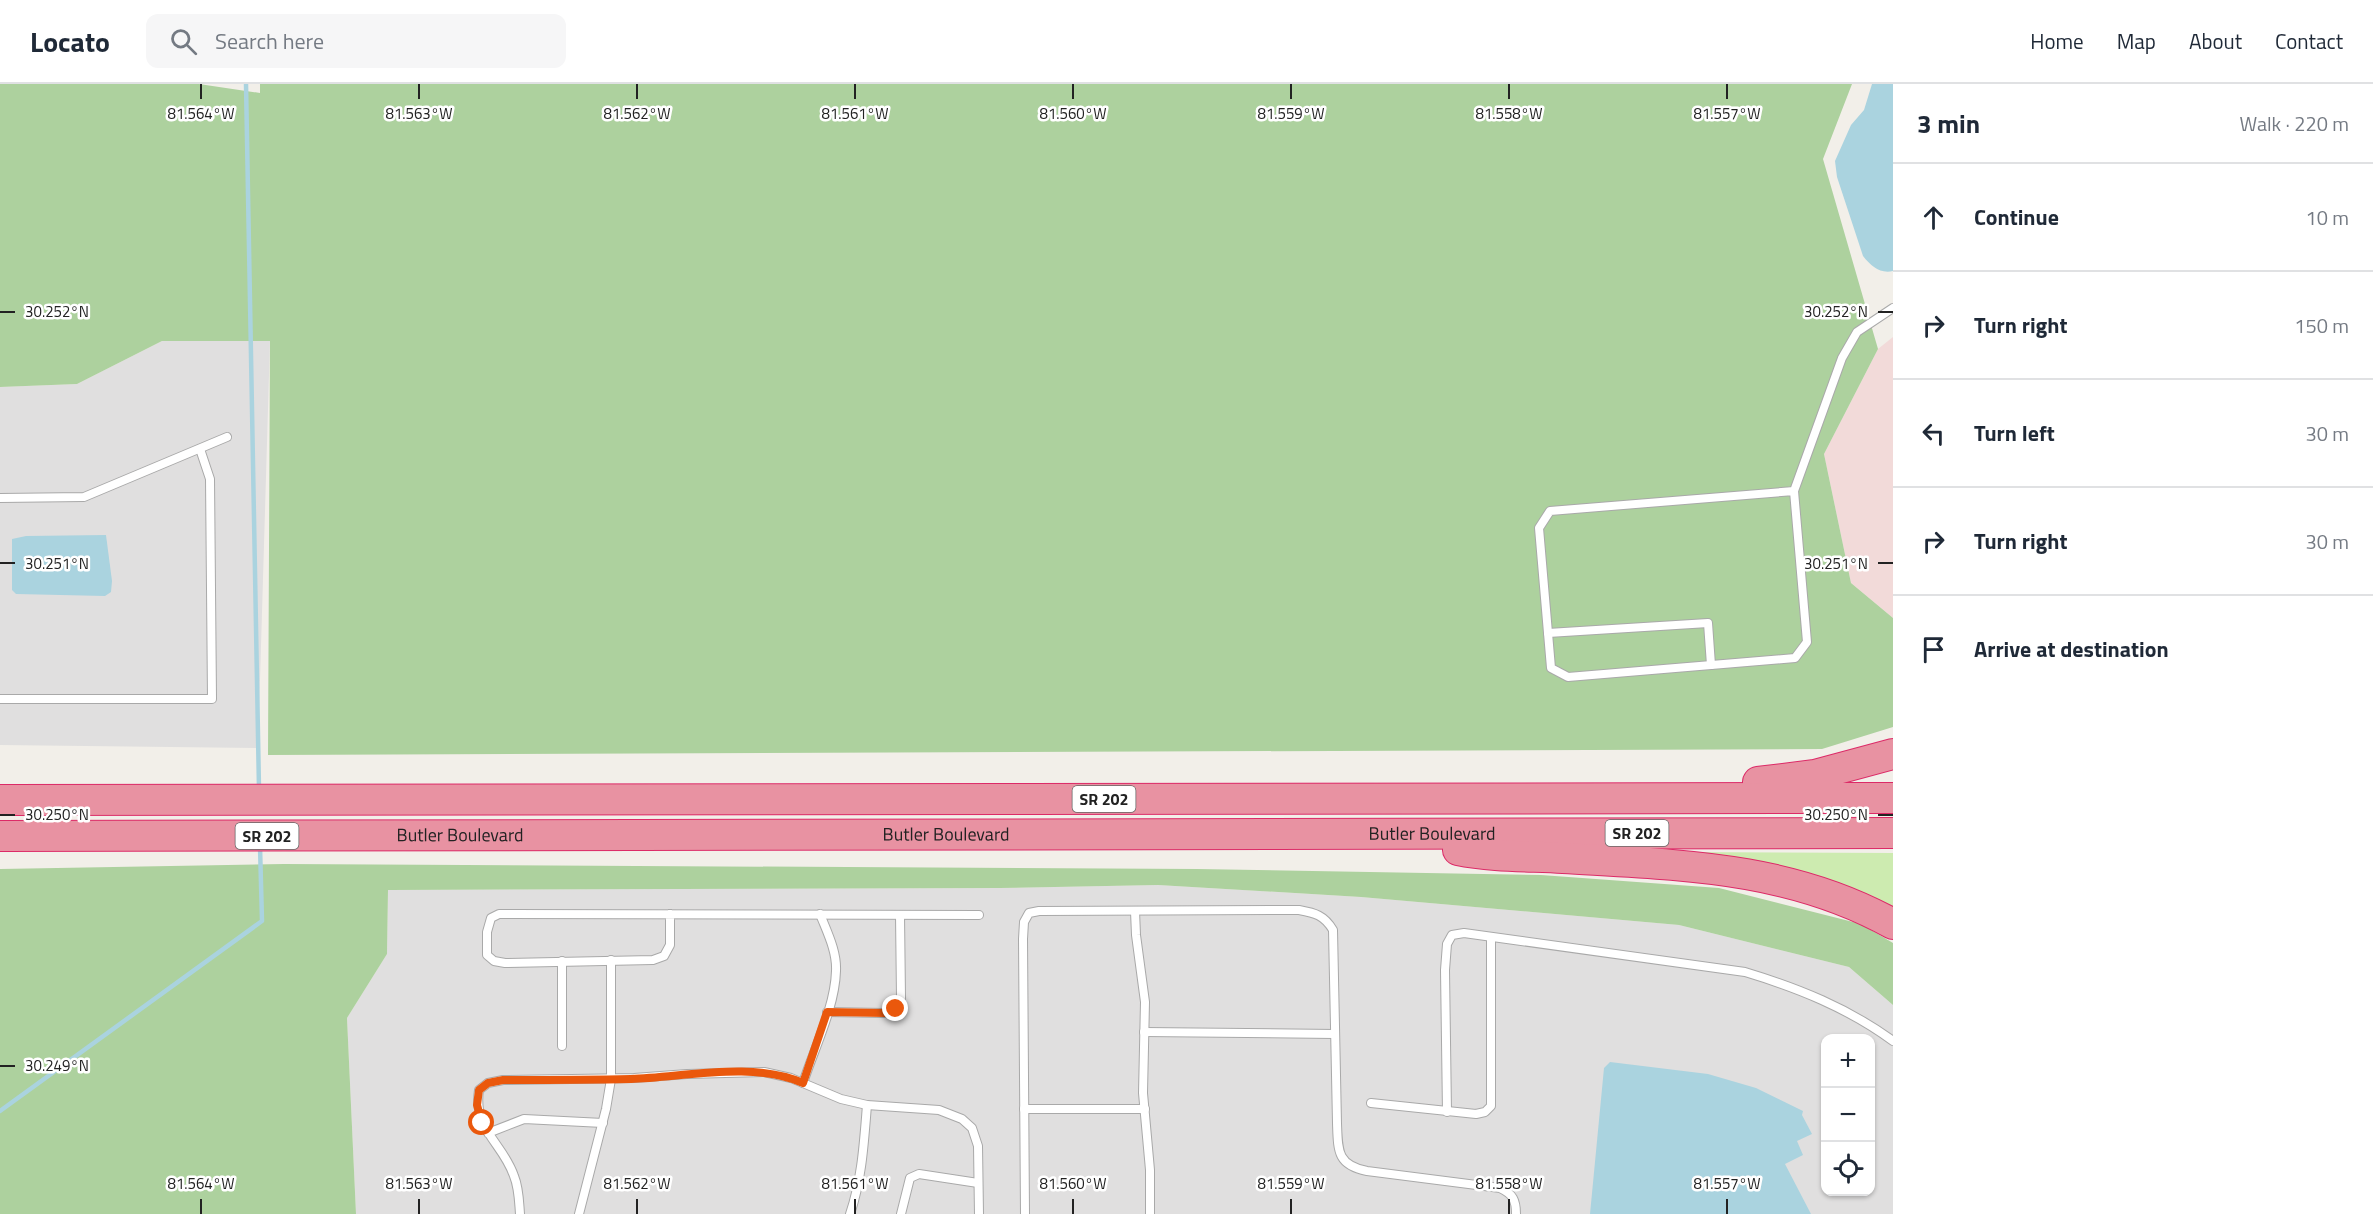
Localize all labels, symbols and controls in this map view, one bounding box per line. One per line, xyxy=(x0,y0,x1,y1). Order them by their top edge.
search box xyxy=(146,14,566,68)
text: Locato xyxy=(30,20,110,63)
text: Search here xyxy=(215,24,324,58)
icon: search xyxy=(167,25,200,58)
text: Home xyxy=(2030,25,2084,57)
text: Map xyxy=(2117,25,2156,57)
text: About xyxy=(2189,25,2242,57)
text: Contact xyxy=(2275,25,2343,57)
text: 81.564°W xyxy=(168,102,234,125)
text: 81.563°W xyxy=(386,102,452,125)
text: 81.562°W xyxy=(604,102,670,125)
text: 81.561°W xyxy=(822,102,888,125)
text: 81.560°W xyxy=(1040,102,1106,125)
text: 81.559°W xyxy=(1258,102,1324,125)
text: 81.558°W xyxy=(1476,102,1542,125)
text: 81.557°W xyxy=(1694,102,1760,125)
text: 3 min xyxy=(1917,104,1980,143)
text: Walk · 220 m xyxy=(2240,108,2349,139)
text: Continue xyxy=(1974,200,2059,234)
icon: ahead xyxy=(1917,201,1950,234)
text: 10 m xyxy=(2305,202,2349,233)
text: 30.252°N xyxy=(25,300,89,323)
text: 30.252°N xyxy=(1804,300,1868,323)
text: Turn right xyxy=(1974,308,2068,342)
icon: right xyxy=(1917,309,1950,342)
text: 150 m xyxy=(2294,310,2349,341)
text: Turn left xyxy=(1974,416,2055,450)
icon: left xyxy=(1917,417,1950,450)
text: 30 m xyxy=(2305,418,2349,449)
text: Turn right xyxy=(1974,524,2068,558)
icon: right xyxy=(1917,525,1950,558)
text: 30 m xyxy=(2305,526,2349,557)
text: 30.251°N xyxy=(25,552,89,575)
text: 30.251°N xyxy=(1804,552,1868,575)
text: Arrive at destination xyxy=(1974,632,2169,666)
icon: arrive xyxy=(1917,633,1950,666)
road number: SR 202 xyxy=(1072,786,1136,812)
text: 30.250°N xyxy=(25,803,89,826)
text: 30.250°N xyxy=(1804,803,1868,826)
street label: Butler Boulevard xyxy=(883,820,1009,848)
street label: Butler Boulevard xyxy=(1369,820,1495,847)
road number: SR 202 xyxy=(1606,820,1668,846)
street label: Butler Boulevard xyxy=(397,821,523,848)
road number: SR 202 xyxy=(236,823,298,849)
route end xyxy=(882,995,908,1021)
map controls xyxy=(1821,1034,1875,1196)
button: + xyxy=(1821,1034,1875,1088)
text: 30.249°N xyxy=(25,1054,89,1077)
button: − xyxy=(1821,1088,1875,1142)
route start xyxy=(468,1109,494,1135)
button: locate xyxy=(1821,1142,1875,1196)
text: 81.564°W xyxy=(168,1172,234,1195)
text: 81.563°W xyxy=(386,1172,452,1195)
text: 81.562°W xyxy=(604,1172,670,1195)
text: 81.561°W xyxy=(822,1172,888,1195)
text: 81.560°W xyxy=(1040,1172,1106,1195)
text: 81.559°W xyxy=(1258,1172,1324,1195)
text: 81.558°W xyxy=(1476,1172,1542,1195)
text: 81.557°W xyxy=(1694,1172,1760,1195)

